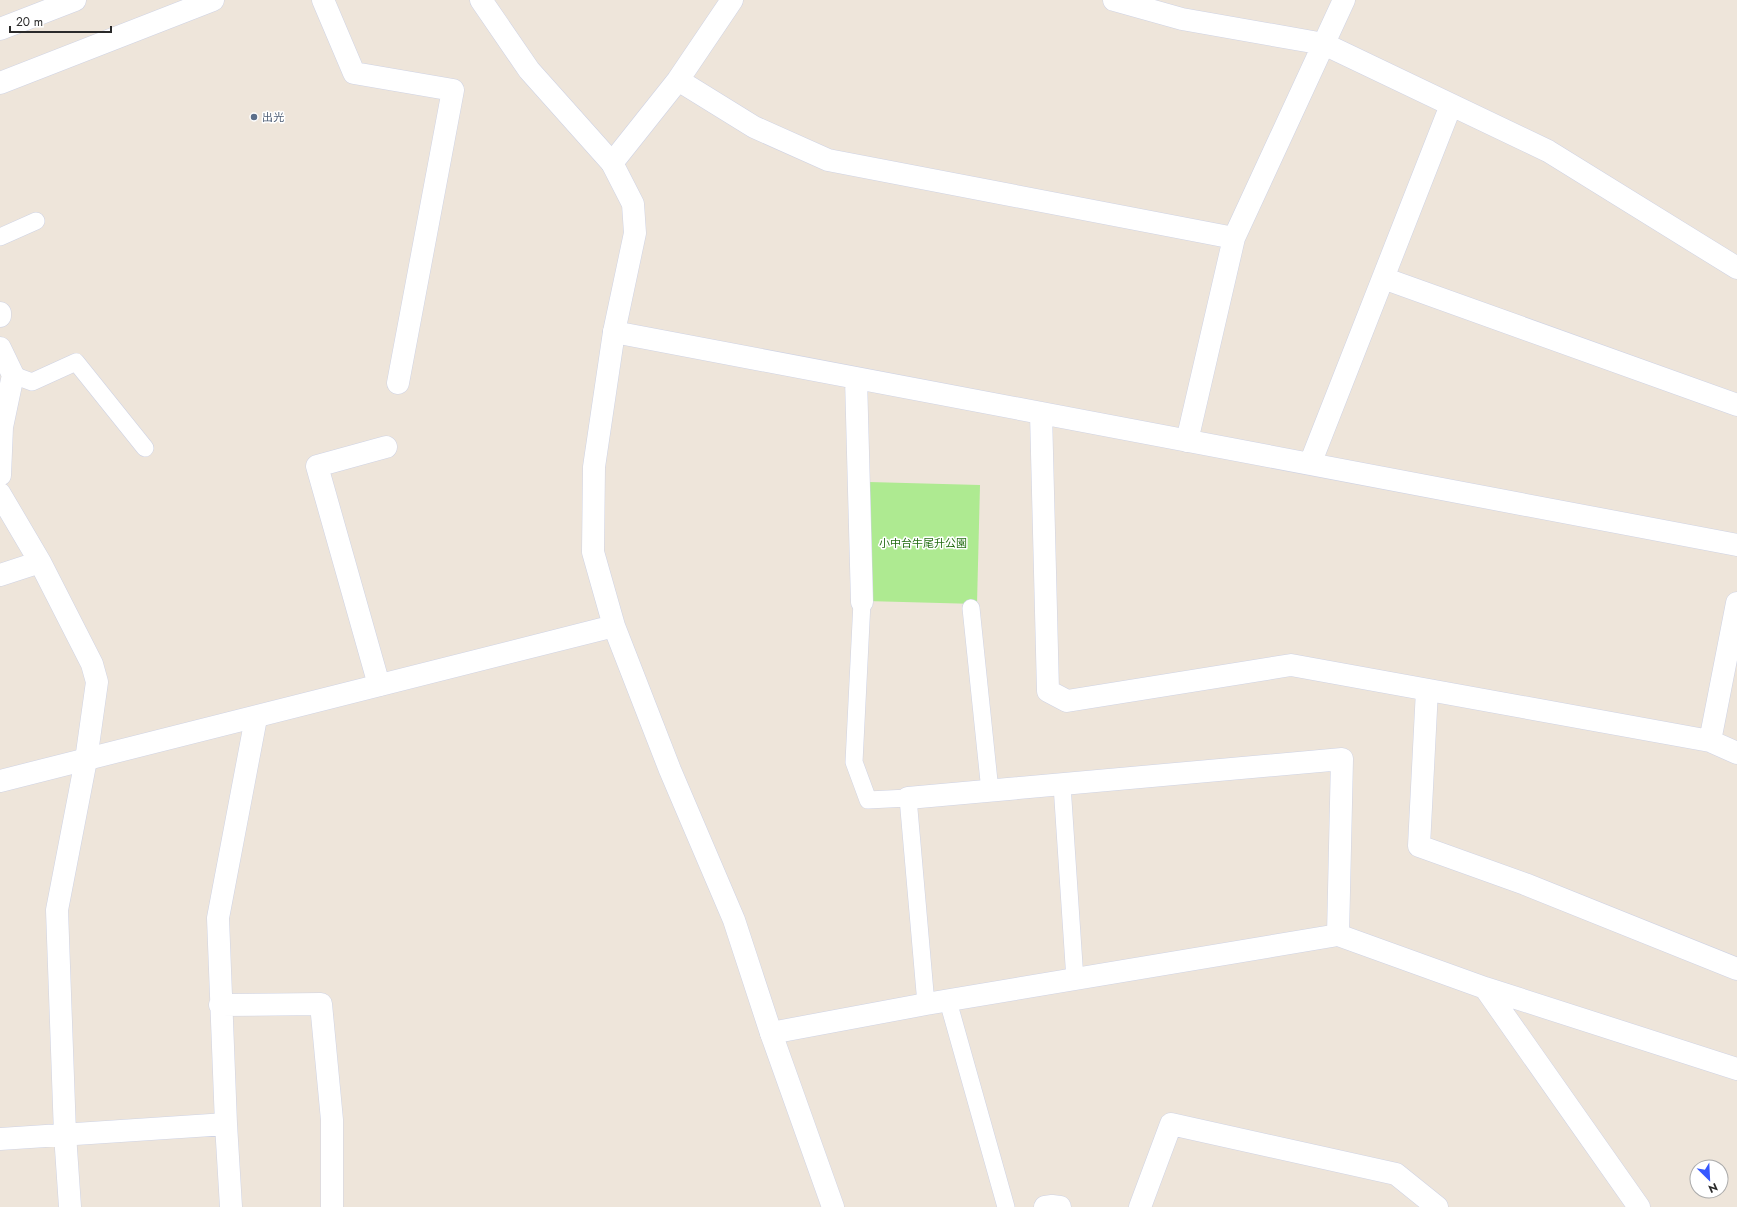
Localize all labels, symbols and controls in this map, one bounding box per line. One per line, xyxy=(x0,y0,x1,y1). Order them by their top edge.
scale bar xyxy=(10,8,111,34)
text: 20 m xyxy=(16,13,43,31)
place label: 出光 xyxy=(262,109,284,125)
marker: 出光 xyxy=(249,112,259,122)
park label: 小中台牛尾升公園 xyxy=(879,535,967,551)
north arrow xyxy=(1689,1159,1729,1199)
text: N xyxy=(1706,1179,1720,1197)

